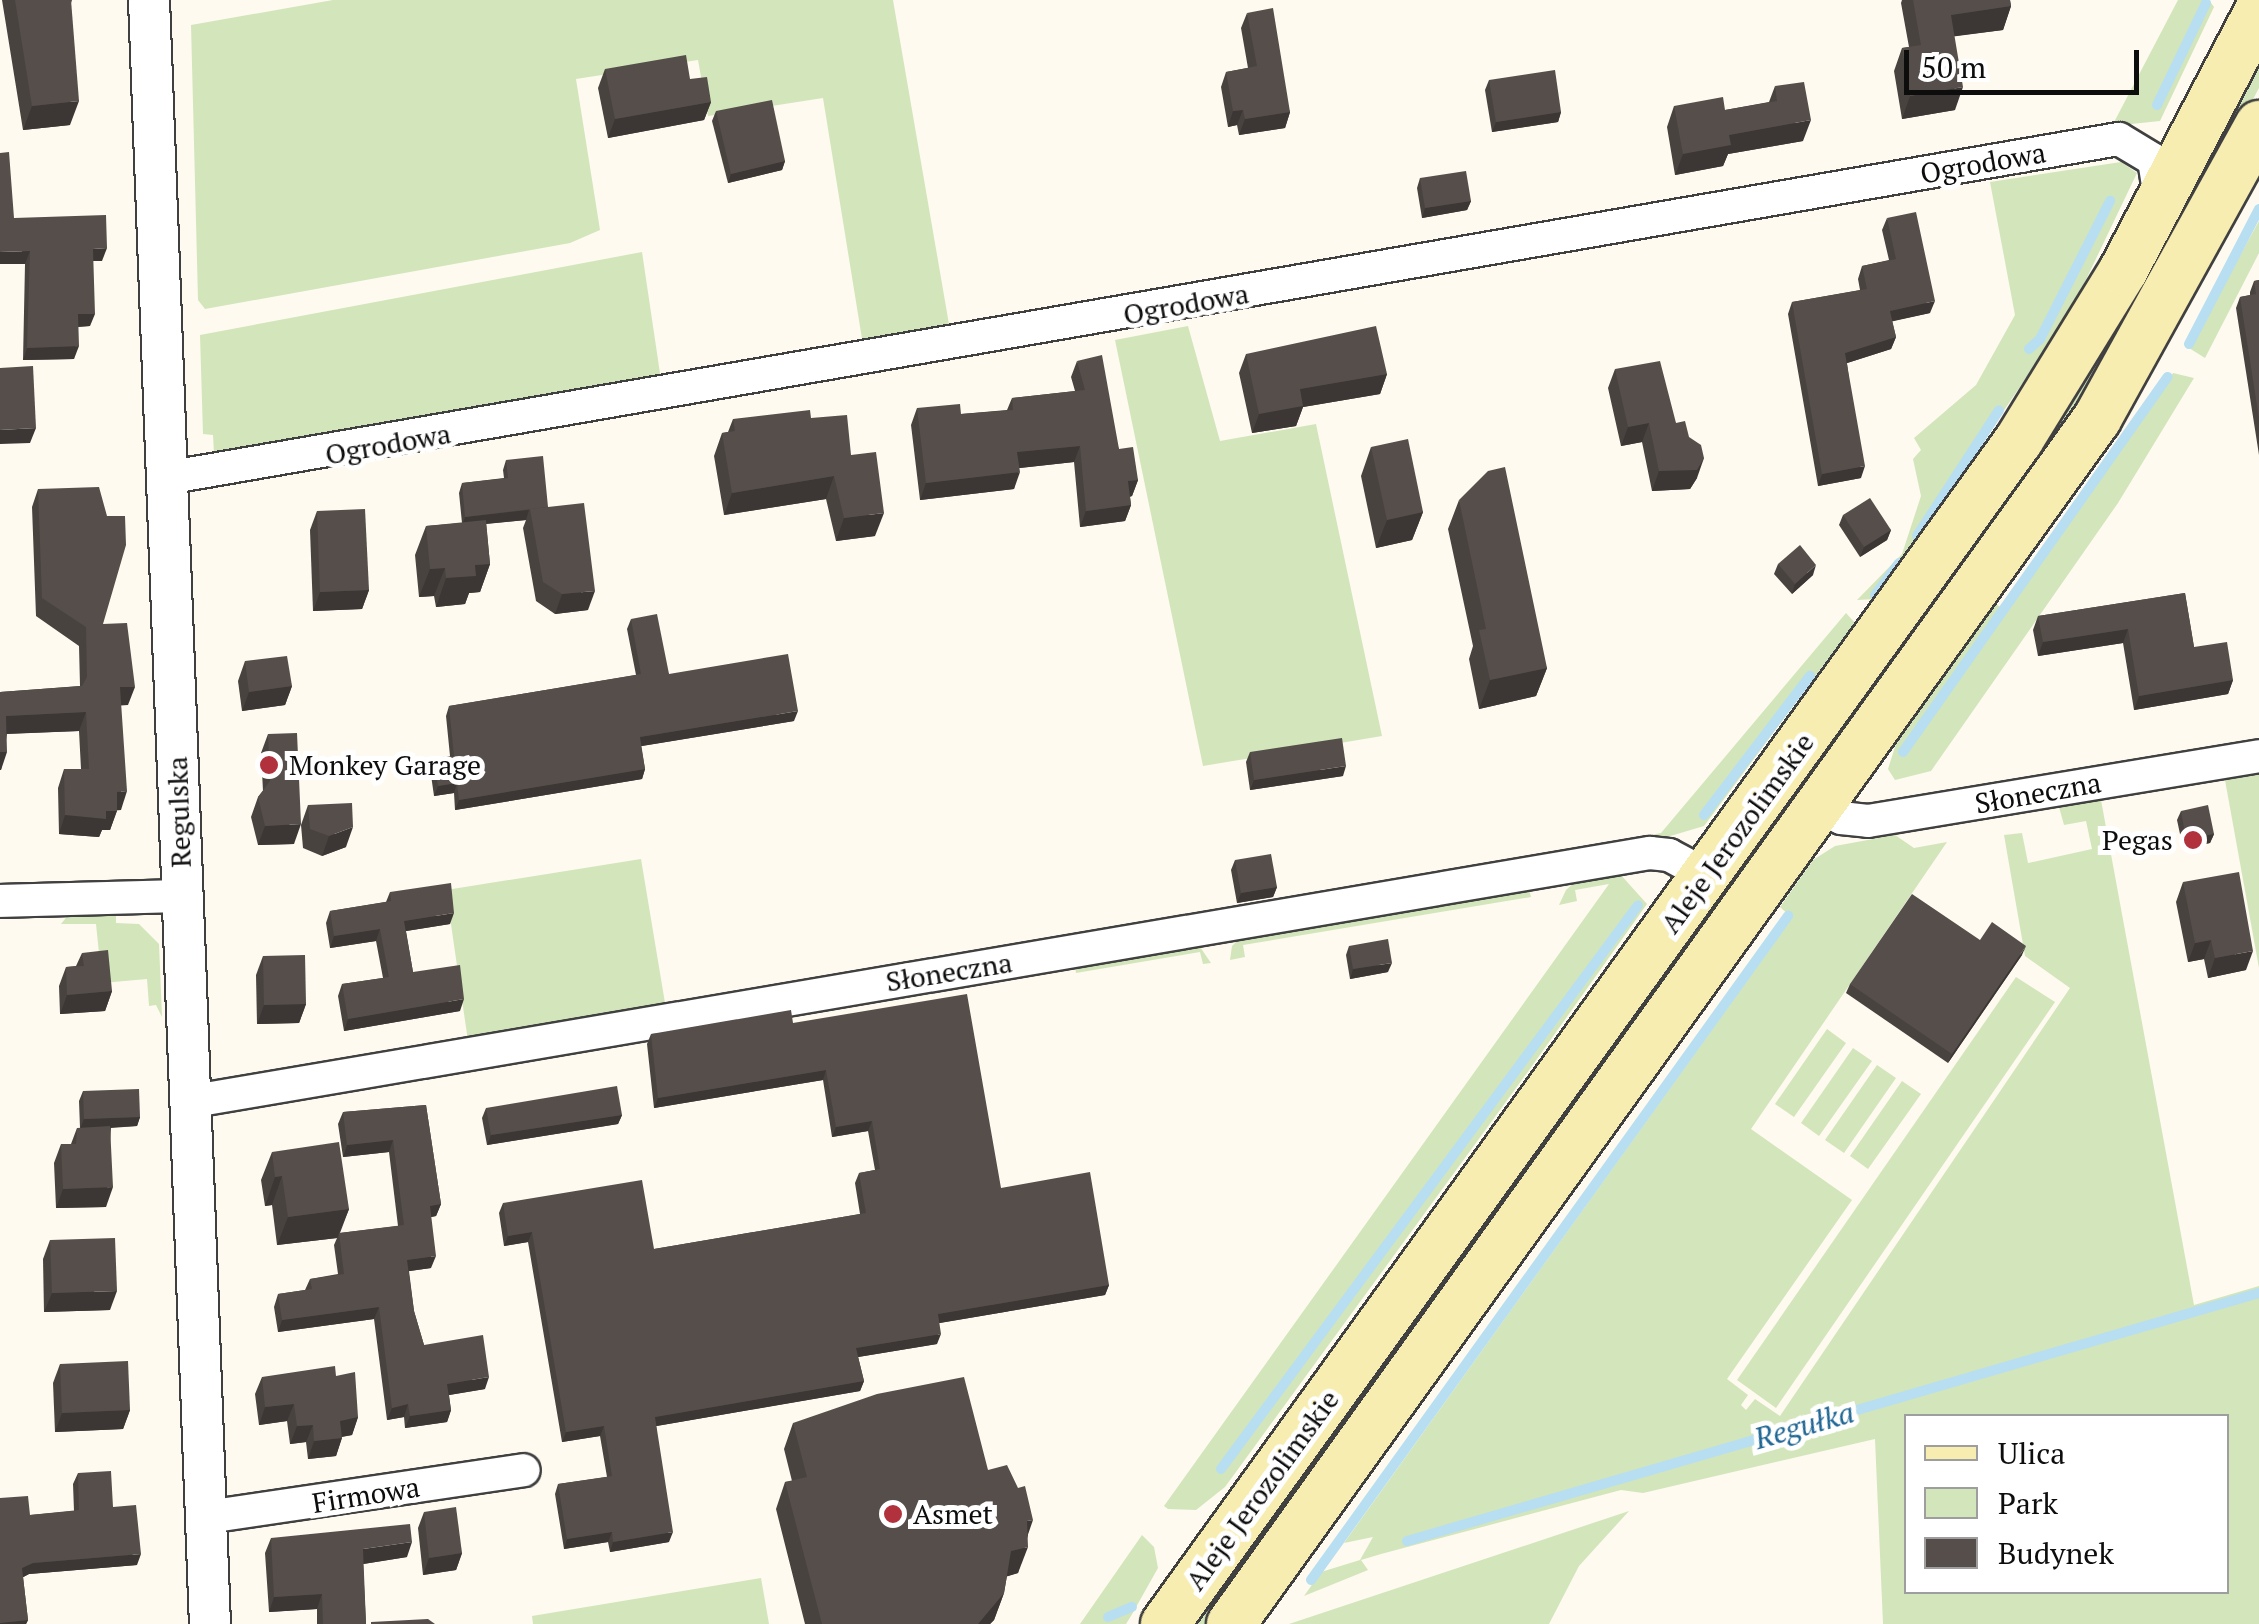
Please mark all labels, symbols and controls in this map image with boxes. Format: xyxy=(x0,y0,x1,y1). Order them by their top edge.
scale bar xyxy=(1909,30,2144,92)
text: 50 m xyxy=(1921,47,1986,87)
street label: Ogrodowa xyxy=(1918,135,2048,191)
street label: Ogrodowa xyxy=(1121,276,1251,332)
street label: Ogrodowa xyxy=(323,416,453,472)
street label: Aleje Jerozolimskie xyxy=(1653,726,1821,940)
place label: Monkey Garage xyxy=(289,748,481,782)
marker: Monkey Garage xyxy=(258,754,280,776)
street label: Regulska xyxy=(160,756,198,868)
street label: Słoneczna xyxy=(1972,765,2104,821)
place label: Pegas xyxy=(2102,823,2173,857)
marker: Pegas xyxy=(2182,829,2204,851)
street label: Słoneczna xyxy=(884,945,1014,999)
street label: Aleje Jerozolimskie xyxy=(1178,1383,1346,1597)
water label: Regułka xyxy=(1750,1394,1858,1456)
legend xyxy=(1904,1414,2229,1594)
text: Ulica xyxy=(1998,1433,2065,1473)
street label: Firmowa xyxy=(310,1470,422,1520)
text: Park xyxy=(1998,1483,2058,1523)
place label: Asmet xyxy=(913,1497,993,1531)
marker: Asmet xyxy=(882,1503,904,1525)
text: Budynek xyxy=(1998,1533,2114,1573)

